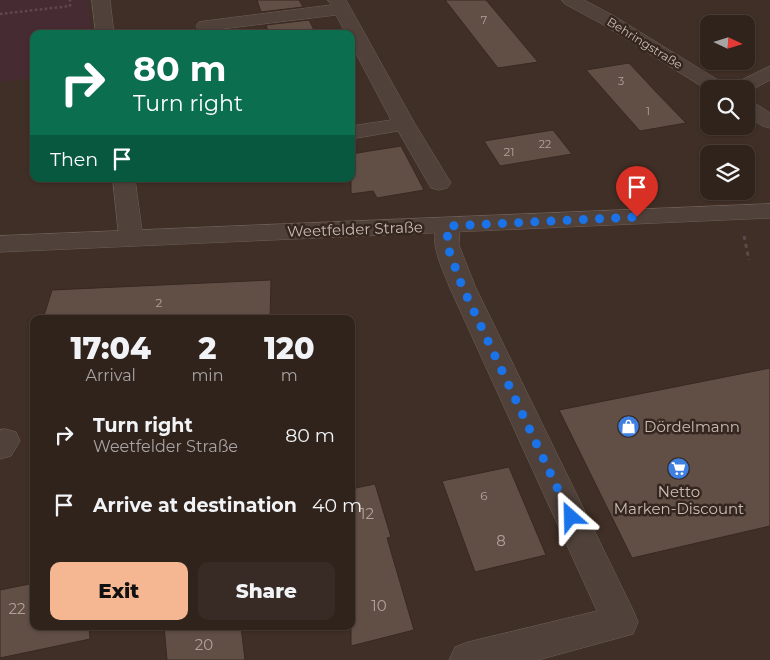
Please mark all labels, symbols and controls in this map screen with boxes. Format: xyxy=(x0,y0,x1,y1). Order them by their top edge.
house number: 7 xyxy=(481,13,487,27)
street label: Behringstraße xyxy=(605,14,685,72)
north arrow xyxy=(700,15,755,70)
map controls xyxy=(700,15,755,200)
text: 80 m xyxy=(133,47,227,90)
icon: right xyxy=(50,50,115,115)
house number: 3 xyxy=(618,74,624,88)
button: search xyxy=(700,80,755,135)
text: Turn right xyxy=(133,90,243,117)
house number: 1 xyxy=(646,104,650,118)
house number: 22 xyxy=(539,137,551,151)
house number: 21 xyxy=(503,144,515,159)
icon: arrive xyxy=(108,145,136,173)
button: layers xyxy=(700,145,755,200)
text: Then xyxy=(50,148,98,171)
pin xyxy=(616,166,658,217)
icon: arrive xyxy=(623,173,651,201)
street label: Weetfelder Straße xyxy=(287,217,423,241)
house number: 2 xyxy=(156,295,163,310)
text: 17:04 xyxy=(70,330,151,367)
text: 2 xyxy=(198,330,216,367)
text: 120 xyxy=(264,330,315,367)
text: Arrival xyxy=(85,366,136,385)
text: min xyxy=(191,366,223,385)
text: m xyxy=(281,366,298,385)
text: Turn right xyxy=(93,414,193,437)
shop icon: Dördelmann xyxy=(616,414,640,438)
place label: Dördelmann xyxy=(644,417,740,436)
icon: right xyxy=(50,421,78,449)
text: 80 m xyxy=(285,424,335,447)
text: Weetfelder Straße xyxy=(93,437,238,456)
supermarket icon: Netto Marken-Discount xyxy=(667,456,691,480)
place label: Netto Marken-Discount xyxy=(614,482,744,518)
house number: 6 xyxy=(480,488,488,503)
position arrow xyxy=(544,490,596,542)
icon: arrive xyxy=(50,491,78,519)
text: Arrive at destination xyxy=(93,494,297,517)
text: 40 m xyxy=(312,494,362,517)
house number: 12 xyxy=(360,504,374,523)
house number: 8 xyxy=(496,531,506,550)
button: Exit xyxy=(50,562,188,620)
button: Share xyxy=(198,562,335,620)
house number: 10 xyxy=(371,596,387,615)
house number: 22 xyxy=(8,599,26,618)
house number: 20 xyxy=(195,635,213,654)

